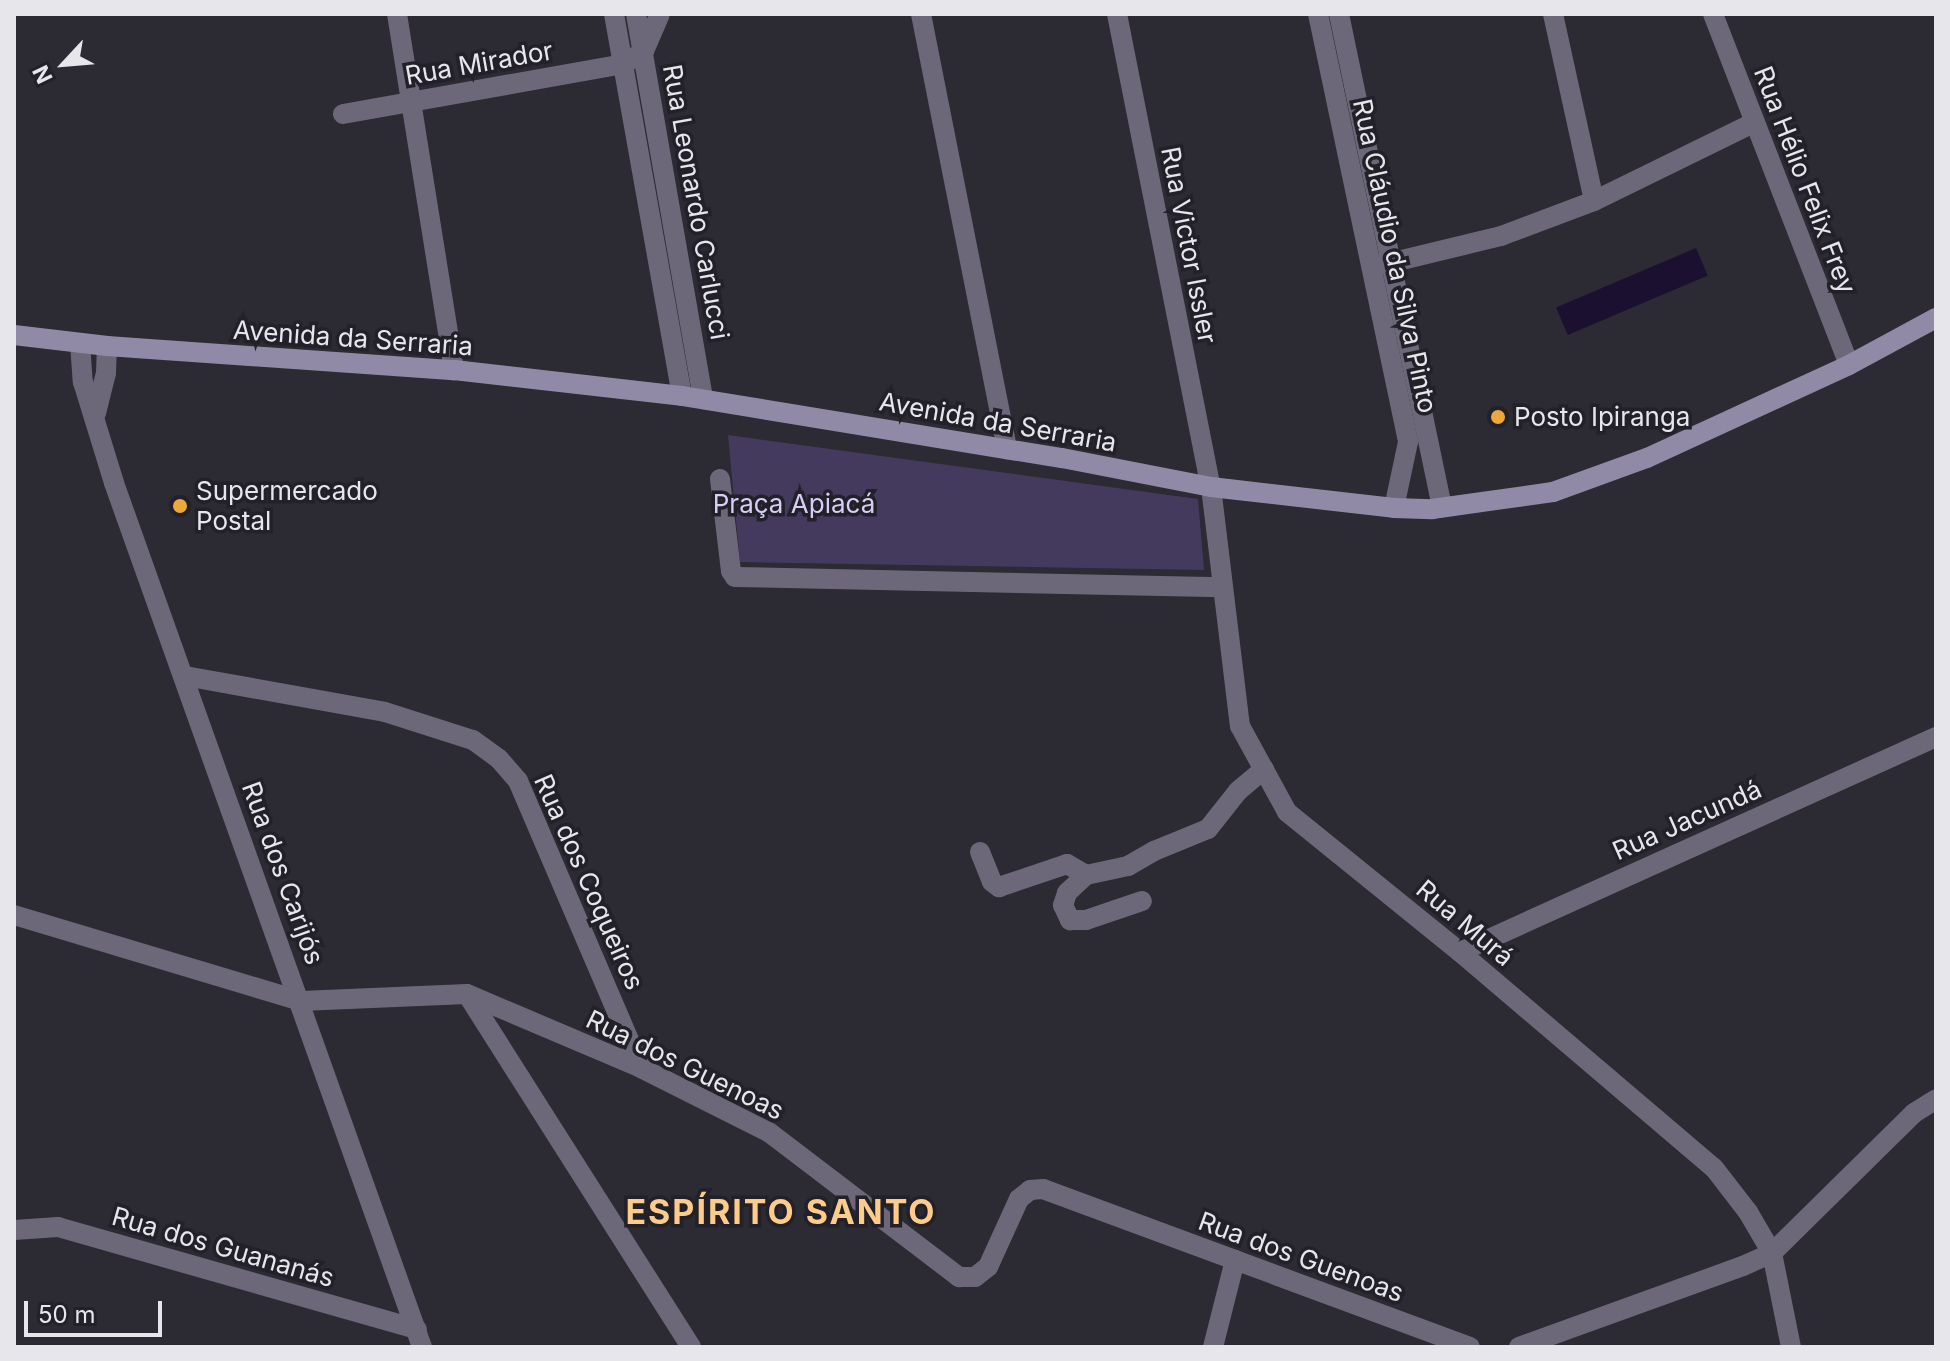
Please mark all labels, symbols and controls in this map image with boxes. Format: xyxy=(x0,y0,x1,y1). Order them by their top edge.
north arrow xyxy=(24,24,104,104)
street label: Rua Mirador xyxy=(403,35,555,91)
text: N xyxy=(27,61,58,88)
street label: Rua Leonardo Carlucci xyxy=(656,62,736,342)
street label: Rua Hélio Felix Frey xyxy=(1747,62,1863,298)
street label: Rua Cláudio da Silva Pinto xyxy=(1346,96,1444,416)
street label: Rua Victor Issler xyxy=(1155,144,1223,346)
street label: Avenida da Serraria xyxy=(232,314,474,362)
street label: Avenida da Serraria xyxy=(877,386,1119,458)
place label: Posto Ipiranga xyxy=(1514,401,1690,433)
marker: Posto Ipiranga xyxy=(1489,408,1507,426)
place label: Supermercado Postal xyxy=(196,475,378,536)
park label: Praça Apiacá xyxy=(713,488,875,520)
marker: Supermercado Postal xyxy=(171,497,189,515)
street label: Rua dos Coqueiros xyxy=(527,769,651,995)
street label: Rua Jacundá xyxy=(1608,773,1766,867)
street label: Rua dos Carijós xyxy=(235,777,331,969)
street label: Rua Murá xyxy=(1410,873,1520,973)
street label: Rua dos Guenoas xyxy=(581,1004,789,1126)
district label: ESPÍRITO SANTO xyxy=(625,1192,937,1232)
street label: Rua dos Guananás xyxy=(108,1200,338,1294)
street label: Rua dos Guenoas xyxy=(1194,1205,1408,1309)
scale bar xyxy=(28,1285,166,1335)
text: 50 m xyxy=(38,1300,96,1329)

